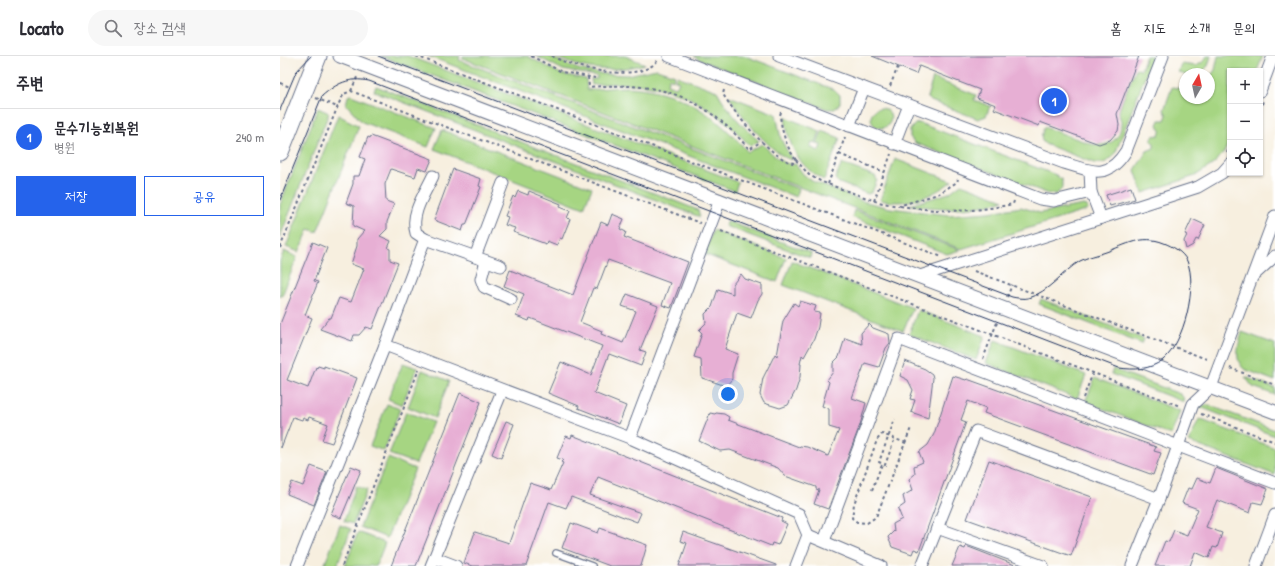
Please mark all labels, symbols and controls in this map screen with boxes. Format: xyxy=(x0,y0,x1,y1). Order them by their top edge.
search box xyxy=(88,10,368,46)
text: Locato xyxy=(20,15,64,41)
icon: search xyxy=(102,17,124,39)
text: 장소 검색 xyxy=(134,17,185,38)
text: 홈 xyxy=(1110,18,1121,37)
text: 지도 xyxy=(1143,18,1166,37)
text: 소개 xyxy=(1188,18,1210,37)
text: 문의 xyxy=(1232,18,1255,37)
north arrow xyxy=(1179,68,1215,104)
map controls xyxy=(1227,68,1263,176)
button: + xyxy=(1227,68,1263,104)
text: 주변 xyxy=(16,71,43,94)
pin: 1 xyxy=(1041,86,1067,116)
button: − xyxy=(1227,104,1263,140)
text: 문수기능회복원 xyxy=(54,117,139,138)
text: 1 xyxy=(27,128,31,146)
text: 240 m xyxy=(235,128,264,146)
text: 병원 xyxy=(54,138,75,156)
button: locate xyxy=(1227,140,1263,176)
button: 저장 xyxy=(16,176,136,216)
button: 공유 xyxy=(144,176,264,216)
your location xyxy=(718,384,738,404)

